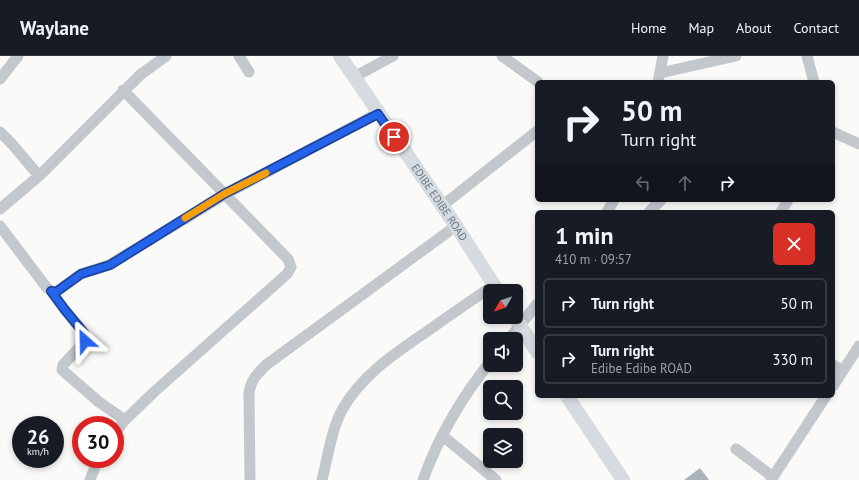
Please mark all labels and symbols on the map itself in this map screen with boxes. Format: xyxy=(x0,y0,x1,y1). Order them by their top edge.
pin xyxy=(377,120,411,154)
street label: EDIBE EDIBE ROAD xyxy=(409,161,471,243)
north arrow xyxy=(483,284,523,324)
position arrow xyxy=(64,320,106,362)
speed limit sign: 30 xyxy=(72,416,124,468)

